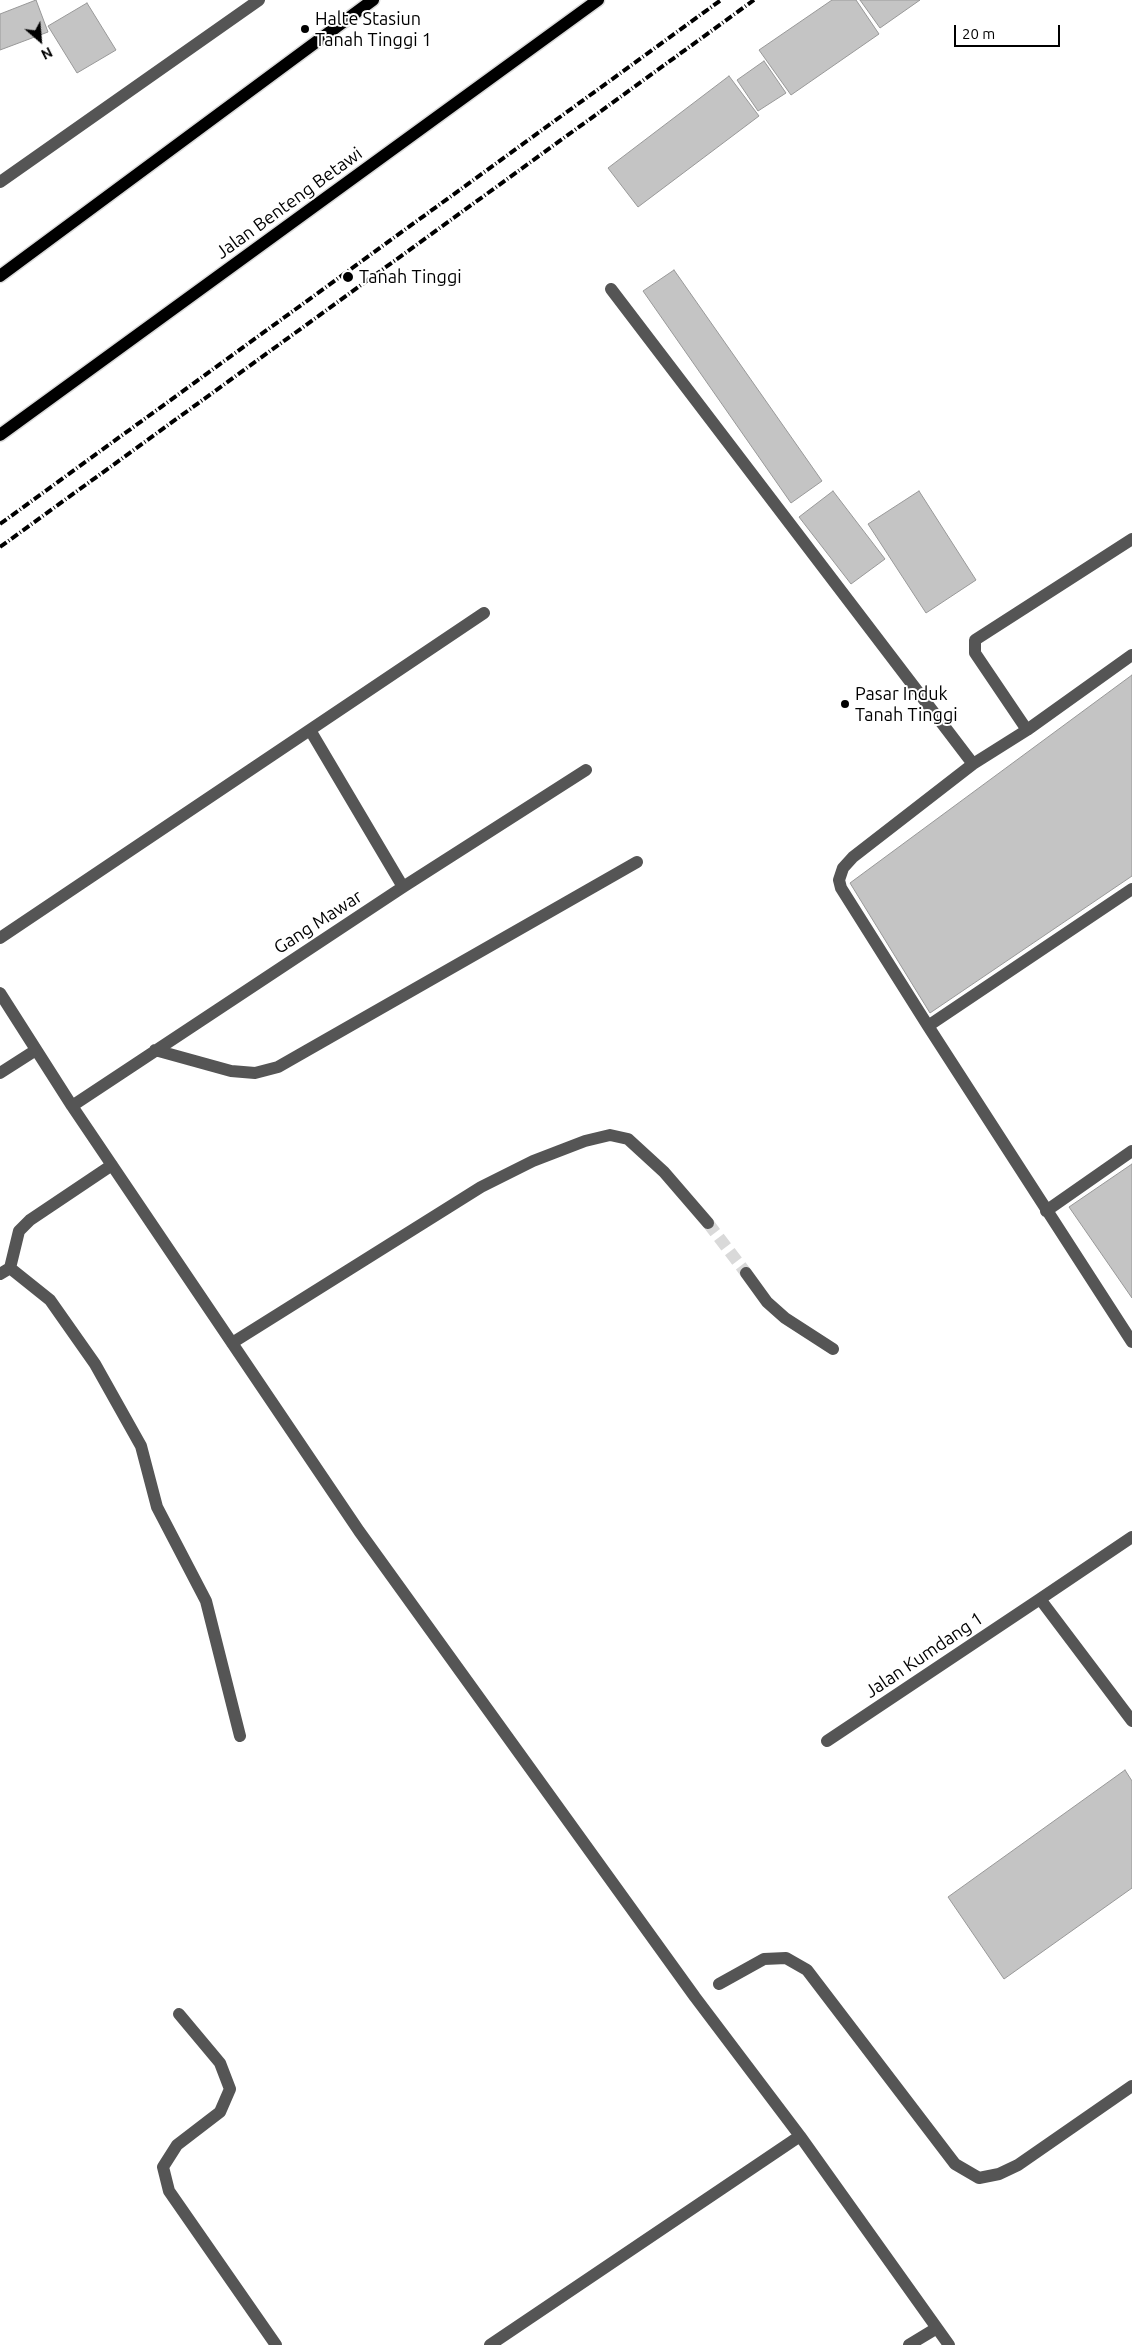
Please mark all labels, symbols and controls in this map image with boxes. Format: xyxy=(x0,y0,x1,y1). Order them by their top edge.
place label: Halte Stasiun Tanah Tinggi 1 xyxy=(315,8,432,50)
north arrow xyxy=(15,15,65,65)
scale bar xyxy=(957,15,1063,47)
marker: Halte Stasiun Tanah Tinggi 1 xyxy=(299,23,311,35)
text: 20 m xyxy=(962,25,995,42)
text: N xyxy=(39,44,55,63)
street label: Jalan Benteng Betawi xyxy=(212,143,366,263)
place label: Tanah Tinggi xyxy=(359,266,462,288)
marker: Tanah Tinggi xyxy=(341,270,355,284)
place label: Pasar Induk Tanah Tinggi xyxy=(855,683,958,726)
marker: Pasar Induk Tanah Tinggi xyxy=(839,698,851,710)
street label: Gang Mawar xyxy=(270,885,366,959)
street label: Jalan Kumdang 1 xyxy=(861,1607,987,1703)

